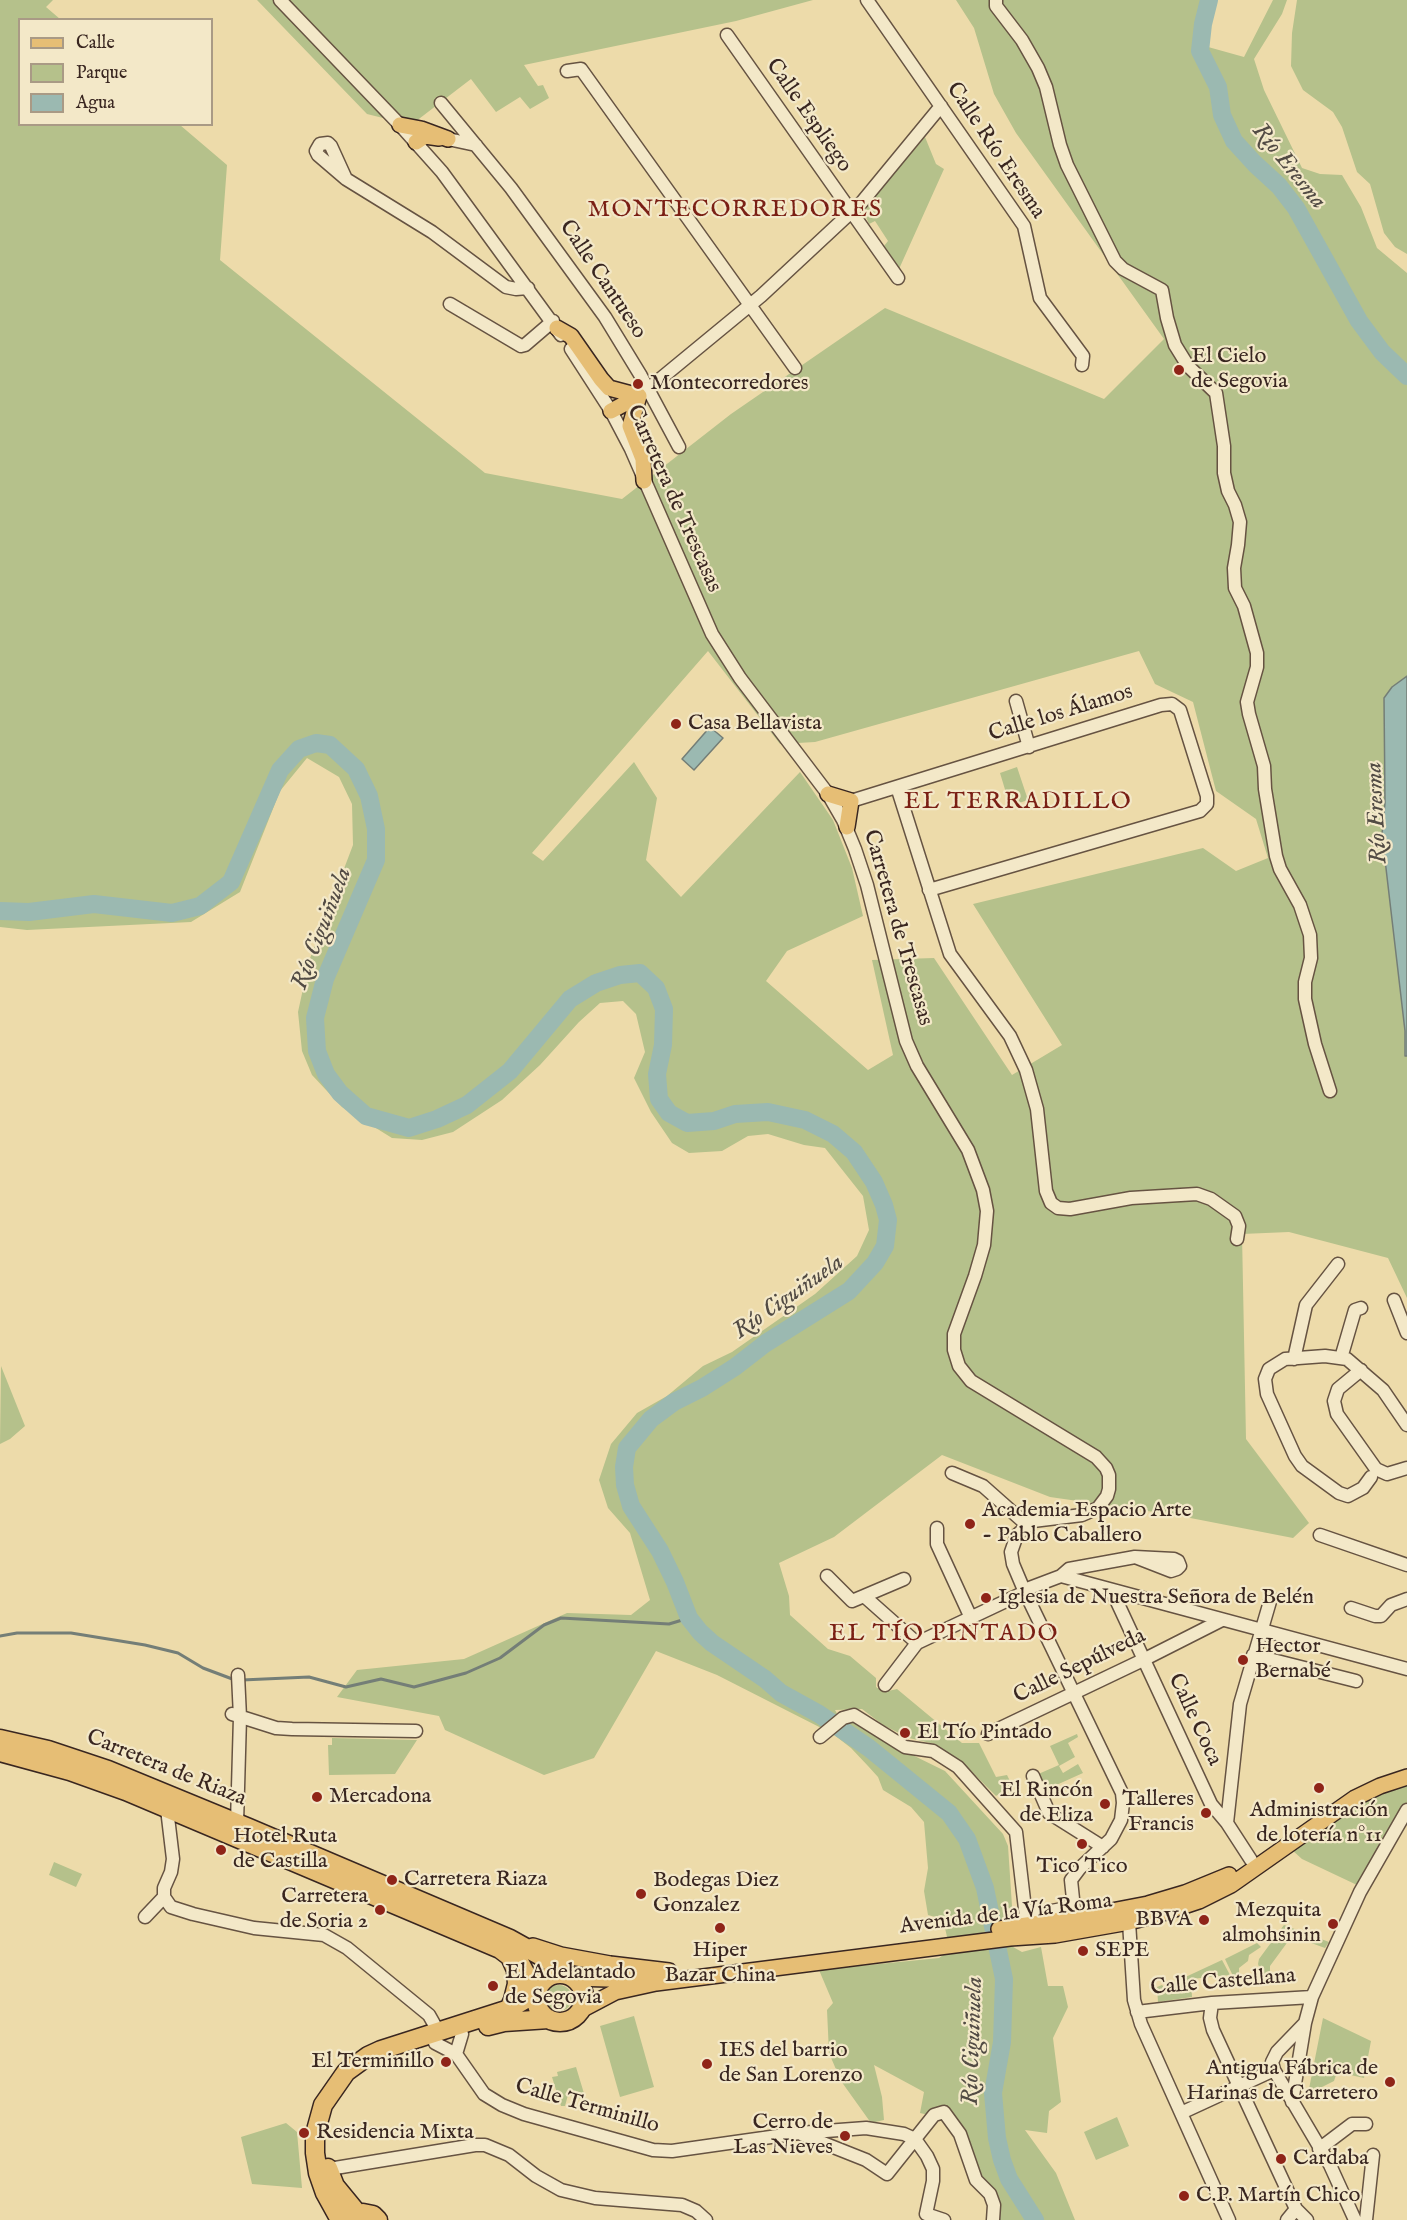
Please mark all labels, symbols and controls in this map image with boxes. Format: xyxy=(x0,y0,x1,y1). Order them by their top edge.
legend xyxy=(18,18,213,126)
text: Calle xyxy=(76,32,115,55)
street label: Calle Espliego xyxy=(759,54,857,178)
text: Parque xyxy=(76,62,127,85)
street label: Calle Río Eresma xyxy=(940,78,1050,224)
text: Agua xyxy=(76,92,115,115)
water label: Río Eresma xyxy=(1245,118,1331,216)
district label: MONTECORREDORES xyxy=(588,197,882,225)
street label: Calle Cantueso xyxy=(553,216,651,344)
place label: El Cielo de Segovia xyxy=(1191,344,1288,396)
marker: El Cielo de Segovia xyxy=(1172,363,1186,377)
place label: Montecorredores xyxy=(650,371,808,397)
marker: Montecorredores xyxy=(631,377,645,391)
street label: Carretera de Trescasas xyxy=(620,401,726,597)
street label: Calle los Álamos xyxy=(986,680,1136,748)
place label: Casa Bellavista xyxy=(688,711,822,737)
marker: Casa Bellavista xyxy=(669,717,683,731)
water label: Río Eresma xyxy=(1361,761,1395,865)
district label: EL TERRADILLO xyxy=(904,789,1132,817)
street label: Carretera de Trescasas xyxy=(856,827,938,1029)
water label: Río Ciguiñuela xyxy=(287,864,359,994)
water label: Río Ciguiñuela xyxy=(728,1249,850,1347)
place label: Academia Espacio Arte - Pablo Caballero xyxy=(982,1498,1192,1550)
marker: Academia Espacio Arte - Pablo Caballero xyxy=(963,1517,977,1531)
place label: Iglesia de Nuestra Señora de Belén xyxy=(998,1585,1314,1611)
marker: Iglesia de Nuestra Señora de Belén xyxy=(979,1591,993,1605)
district label: EL TÍO PINTADO xyxy=(829,1621,1059,1649)
street label: Calle Sepúlveda xyxy=(1010,1624,1150,1710)
place label: Hector Bernabé xyxy=(1255,1634,1331,1686)
marker: Hector Bernabé xyxy=(1236,1653,1250,1667)
street label: Calle Coca xyxy=(1161,1670,1227,1770)
place label: El Tío Pintado xyxy=(917,1720,1052,1746)
street label: Carretera de Riaza xyxy=(82,1725,250,1813)
marker: El Tío Pintado xyxy=(898,1726,912,1740)
place label: El Rincón de Eliza xyxy=(1000,1778,1093,1830)
marker: Administración de lotería n°11 xyxy=(1312,1781,1326,1795)
place label: Mercadona xyxy=(329,1784,431,1810)
place label: Talleres Francis xyxy=(1122,1787,1194,1838)
marker: Mercadona xyxy=(310,1790,324,1804)
marker: El Rincón de Eliza xyxy=(1098,1797,1112,1811)
place label: Administración de lotería n°11 xyxy=(1250,1798,1388,1850)
marker: Talleres Francis xyxy=(1199,1806,1213,1820)
place label: Hotel Ruta de Castilla xyxy=(233,1824,337,1876)
marker: Tico Tico xyxy=(1075,1837,1089,1851)
marker: Hotel Ruta de Castilla xyxy=(214,1843,228,1857)
place label: Tico Tico xyxy=(1036,1854,1128,1880)
place label: Carretera Riaza xyxy=(404,1867,547,1893)
place label: Bodegas Diez Gonzalez xyxy=(653,1868,779,1920)
marker: Carretera Riaza xyxy=(385,1873,399,1887)
place label: Carretera de Soria 2 xyxy=(280,1884,368,1936)
marker: Bodegas Diez Gonzalez xyxy=(634,1887,648,1901)
street label: Avenida de la Vía Roma xyxy=(898,1889,1114,1941)
place label: Mezquita almohsinin xyxy=(1222,1898,1321,1950)
marker: Carretera de Soria 2 xyxy=(373,1903,387,1917)
place label: BBVA xyxy=(1135,1907,1192,1933)
marker: BBVA xyxy=(1197,1913,1211,1927)
marker: Mezquita almohsinin xyxy=(1326,1917,1340,1931)
marker: Hiper Bazar China xyxy=(713,1921,727,1935)
place label: Hiper Bazar China xyxy=(664,1938,776,1990)
place label: SEPE xyxy=(1095,1938,1149,1964)
marker: SEPE xyxy=(1076,1944,1090,1958)
place label: El Adelantado de Segovia xyxy=(505,1960,636,2012)
street label: Calle Castellana xyxy=(1149,1964,1297,2002)
water label: Río Ciguiñuela xyxy=(957,1976,991,2106)
marker: El Adelantado de Segovia xyxy=(486,1979,500,1993)
place label: IES del barrio de San Lorenzo xyxy=(719,2038,863,2090)
place label: El Terminillo xyxy=(311,2049,434,2075)
marker: El Terminillo xyxy=(439,2055,453,2069)
place label: Antigua Fábrica de Harinas de Carretero xyxy=(1186,2056,1378,2108)
marker: IES del barrio de San Lorenzo xyxy=(700,2057,714,2071)
street label: Calle Terminillo xyxy=(512,2074,662,2140)
marker: Antigua Fábrica de Harinas de Carretero xyxy=(1383,2075,1397,2089)
place label: Cerro de Las Nieves xyxy=(733,2110,833,2162)
place label: Residencia Mixta xyxy=(316,2120,474,2146)
marker: Residencia Mixta xyxy=(297,2126,311,2140)
marker: Cerro de Las Nieves xyxy=(838,2129,852,2143)
place label: Cardaba xyxy=(1293,2146,1369,2172)
marker: Cardaba xyxy=(1274,2152,1288,2166)
place label: C.P. Martín Chico xyxy=(1196,2183,1360,2209)
marker: C.P. Martín Chico xyxy=(1177,2189,1191,2203)

